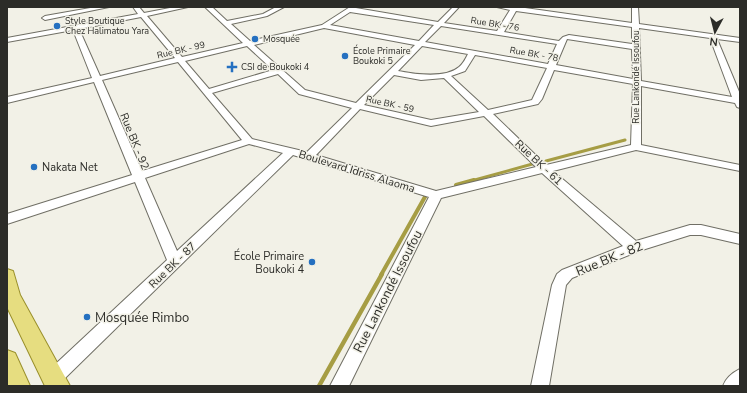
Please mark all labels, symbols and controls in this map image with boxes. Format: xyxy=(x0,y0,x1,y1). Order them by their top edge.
north arrow xyxy=(695,12,735,52)
street label: Rue BK - 76 xyxy=(470,14,520,34)
place label: Style Boutique Chez Halimatou Yara xyxy=(65,15,149,37)
marker: Style Boutique Chez Halimatou Yara xyxy=(52,21,62,31)
street label: Rue Lankondé Issoufou xyxy=(630,30,642,124)
place label: Mosquée xyxy=(263,33,300,45)
text: N xyxy=(709,33,719,49)
marker: Mosquée xyxy=(250,34,260,44)
street label: Rue BK - 99 xyxy=(156,39,206,61)
place label: École Primaire Boukoki 5 xyxy=(353,44,411,67)
street label: Rue BK - 78 xyxy=(509,44,559,64)
marker: École Primaire Boukoki 5 xyxy=(340,51,350,61)
marker: CSI de Boukoki 4 xyxy=(226,61,238,73)
place label: CSI de Boukoki 4 xyxy=(241,61,310,73)
street label: Rue BK - 59 xyxy=(365,93,415,115)
street label: Rue BK - 92 xyxy=(116,111,153,172)
street label: Rue BK - 61 xyxy=(512,136,566,188)
street label: Boulevard Idriss Alaoma xyxy=(297,147,417,196)
place label: Nakata Net xyxy=(42,160,98,175)
marker: Nakata Net xyxy=(29,162,39,172)
street label: Rue Lankondé Issoufou xyxy=(349,227,427,356)
street label: Rue BK - 82 xyxy=(573,237,646,281)
street label: Rue BK - 87 xyxy=(146,239,199,292)
place label: École Primaire Boukoki 4 xyxy=(234,248,304,277)
marker: École Primaire Boukoki 4 xyxy=(307,257,317,267)
place label: Mosquée Rimbo xyxy=(95,309,189,327)
marker: Mosquée Rimbo xyxy=(82,312,92,322)

